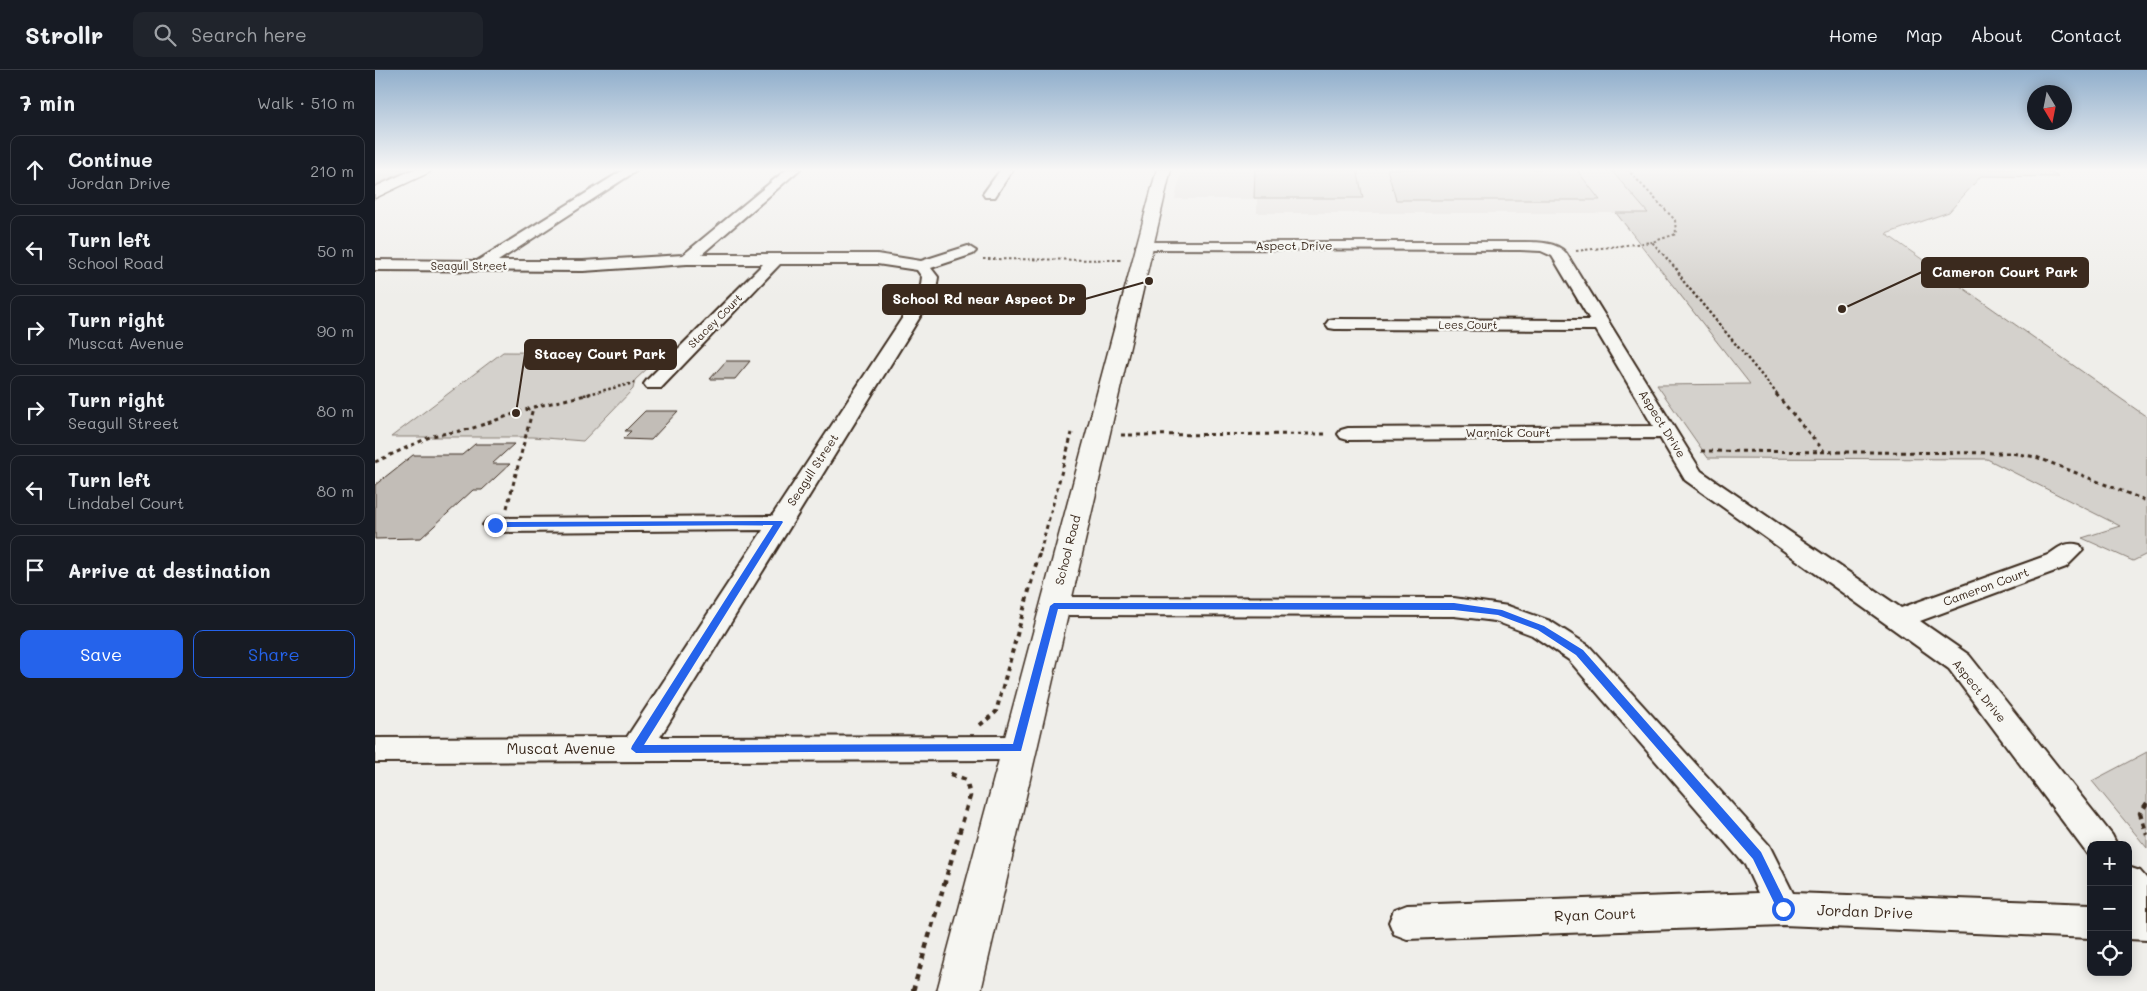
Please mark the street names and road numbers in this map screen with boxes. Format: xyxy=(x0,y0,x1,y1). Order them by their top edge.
street label: Aspect Drive xyxy=(1256,237,1332,253)
street label: Seagull Street xyxy=(431,258,507,273)
street label: Stacey Court xyxy=(684,290,745,351)
street label: Lees Court xyxy=(1438,317,1498,332)
street label: Aspect Drive xyxy=(1636,387,1690,460)
street label: Warnick Court xyxy=(1465,424,1551,440)
street label: Seagull Street xyxy=(783,430,842,509)
street label: School Road xyxy=(1051,513,1084,586)
street label: Cameron Court xyxy=(1941,563,2031,609)
street label: Aspect Drive xyxy=(1949,655,2010,725)
street label: Muscat Avenue xyxy=(507,738,615,758)
street label: Jordan Drive xyxy=(1817,899,1913,923)
street label: Ryan Court xyxy=(1554,903,1636,925)

